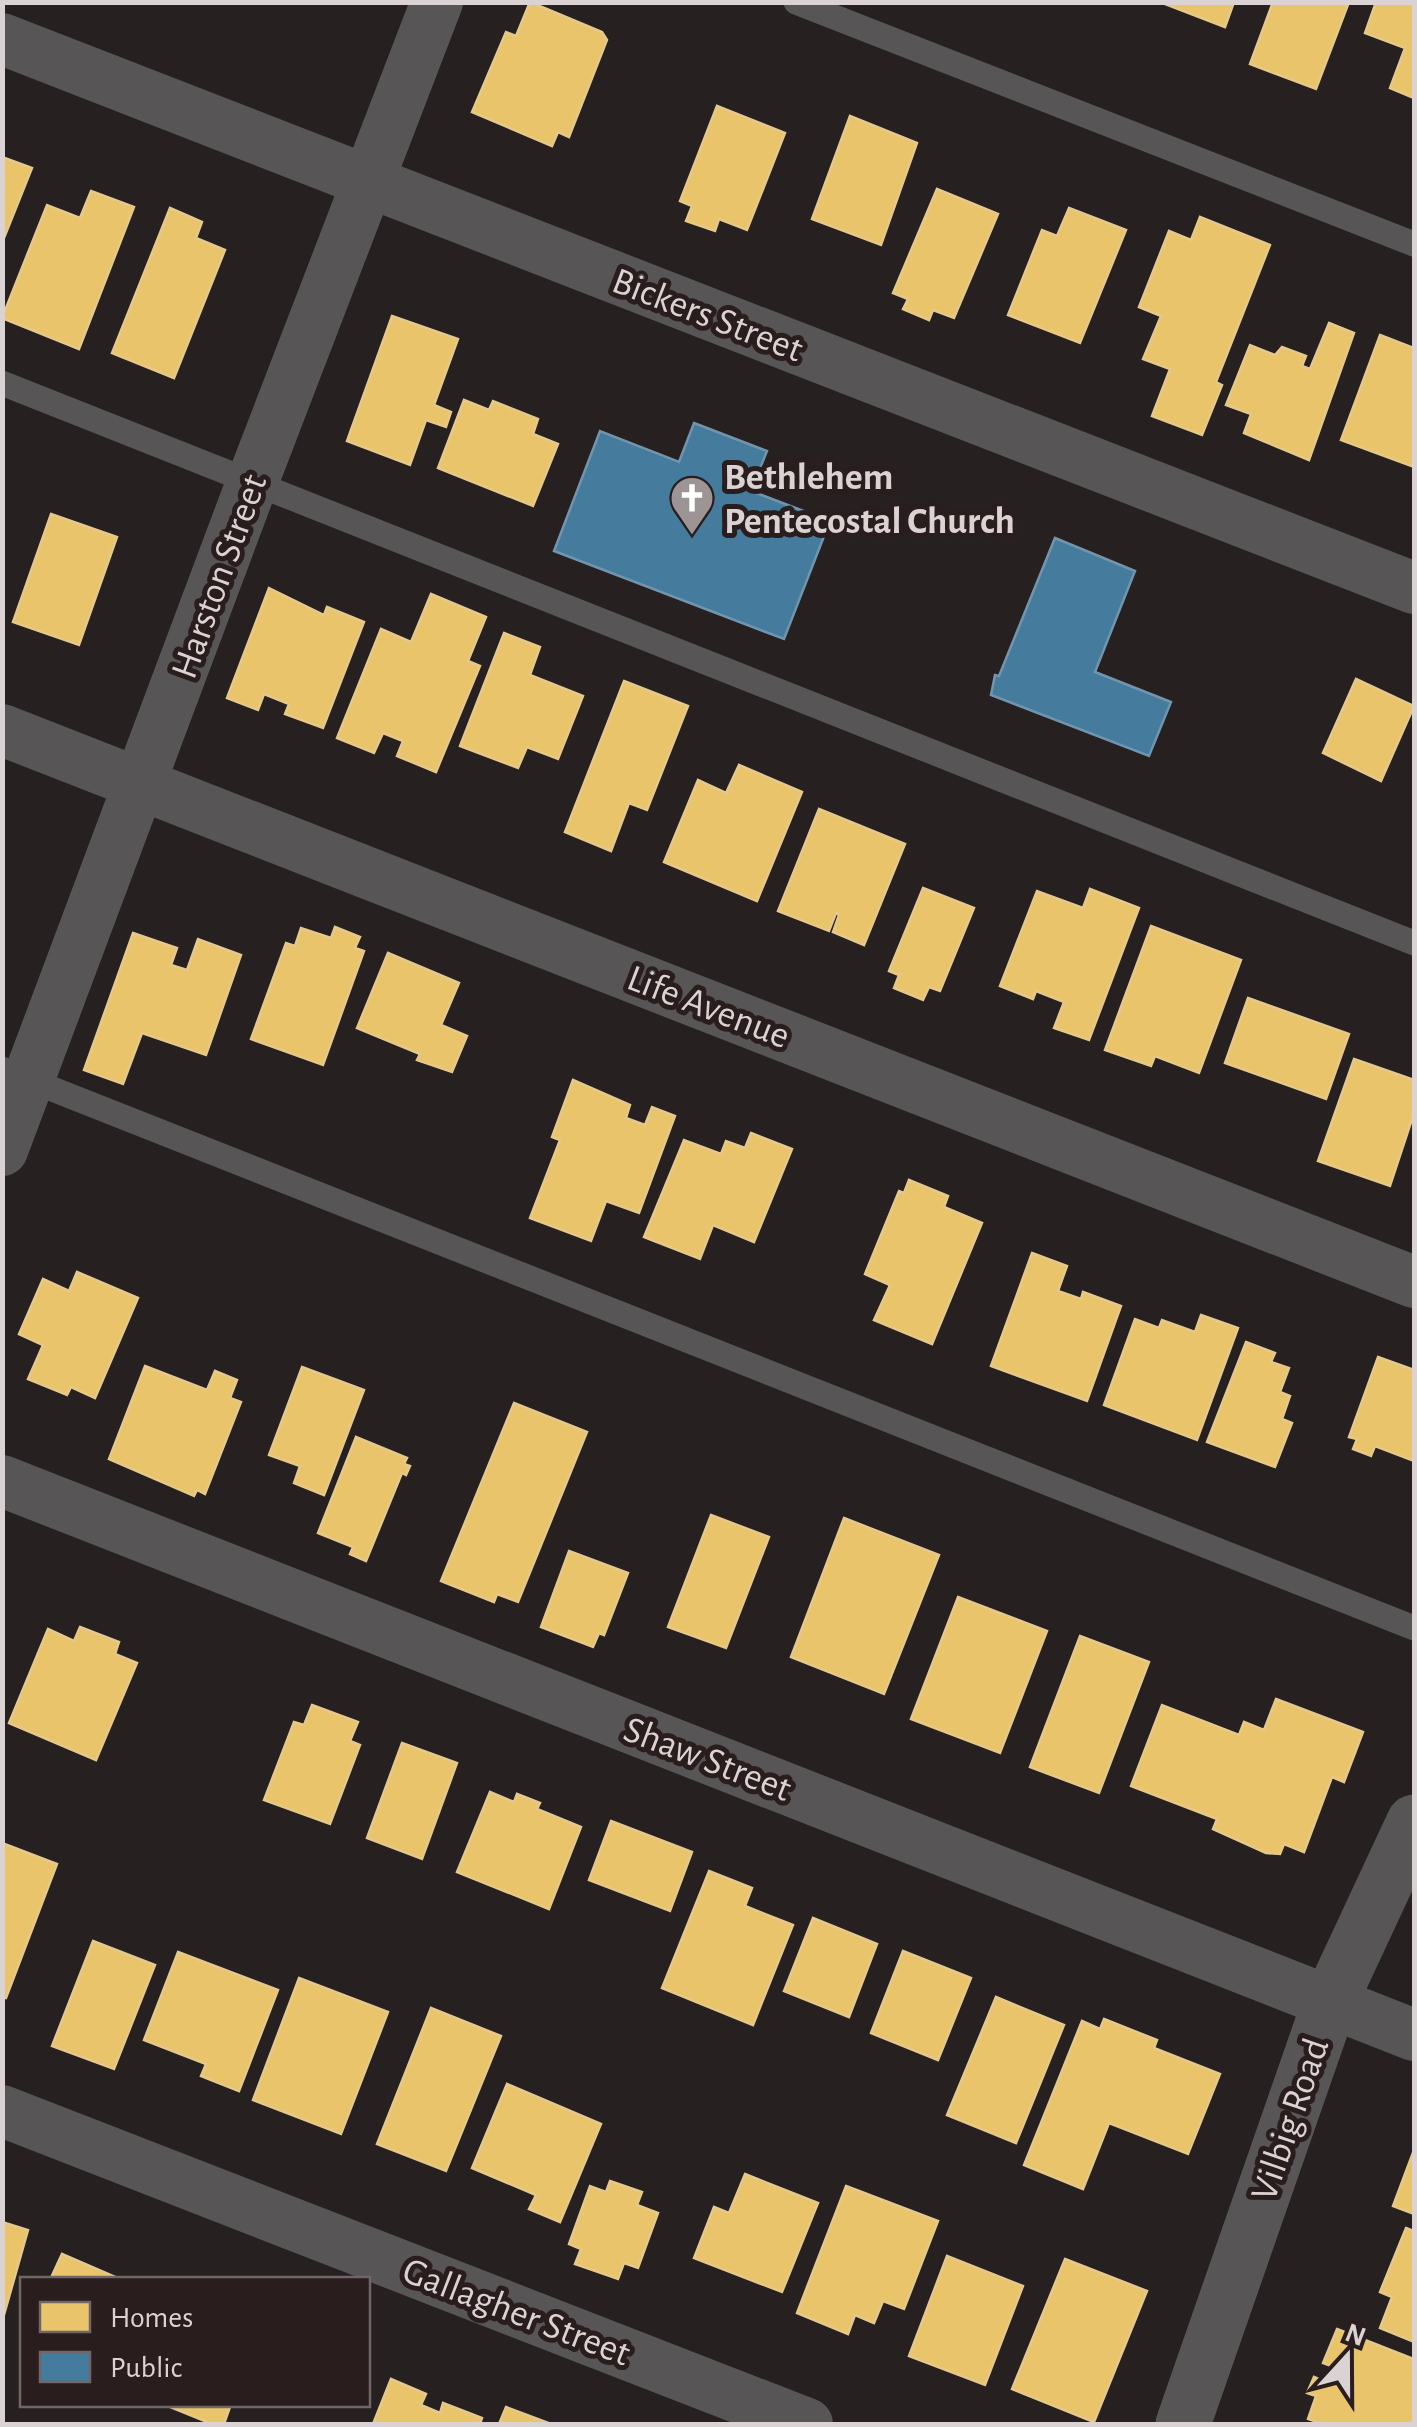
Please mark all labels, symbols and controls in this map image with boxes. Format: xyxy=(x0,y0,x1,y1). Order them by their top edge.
street label: Bickers Street xyxy=(607,262,808,370)
place label: Bethlehem Pentecostal Church xyxy=(724,459,1015,541)
street label: Harston Street xyxy=(165,470,274,684)
church icon: Bethlehem Pentecostal Church xyxy=(669,475,715,536)
street label: Life Avenue xyxy=(622,960,795,1056)
street label: Shaw Street xyxy=(618,1711,796,1809)
street label: Vilbig Road xyxy=(1245,2034,1336,2206)
street label: Gallagher Street xyxy=(397,2252,635,2374)
legend xyxy=(20,2277,370,2407)
text: Homes xyxy=(110,2303,193,2333)
north arrow xyxy=(1297,2307,1397,2407)
text: N xyxy=(1341,2319,1369,2352)
text: Public xyxy=(110,2353,183,2383)

